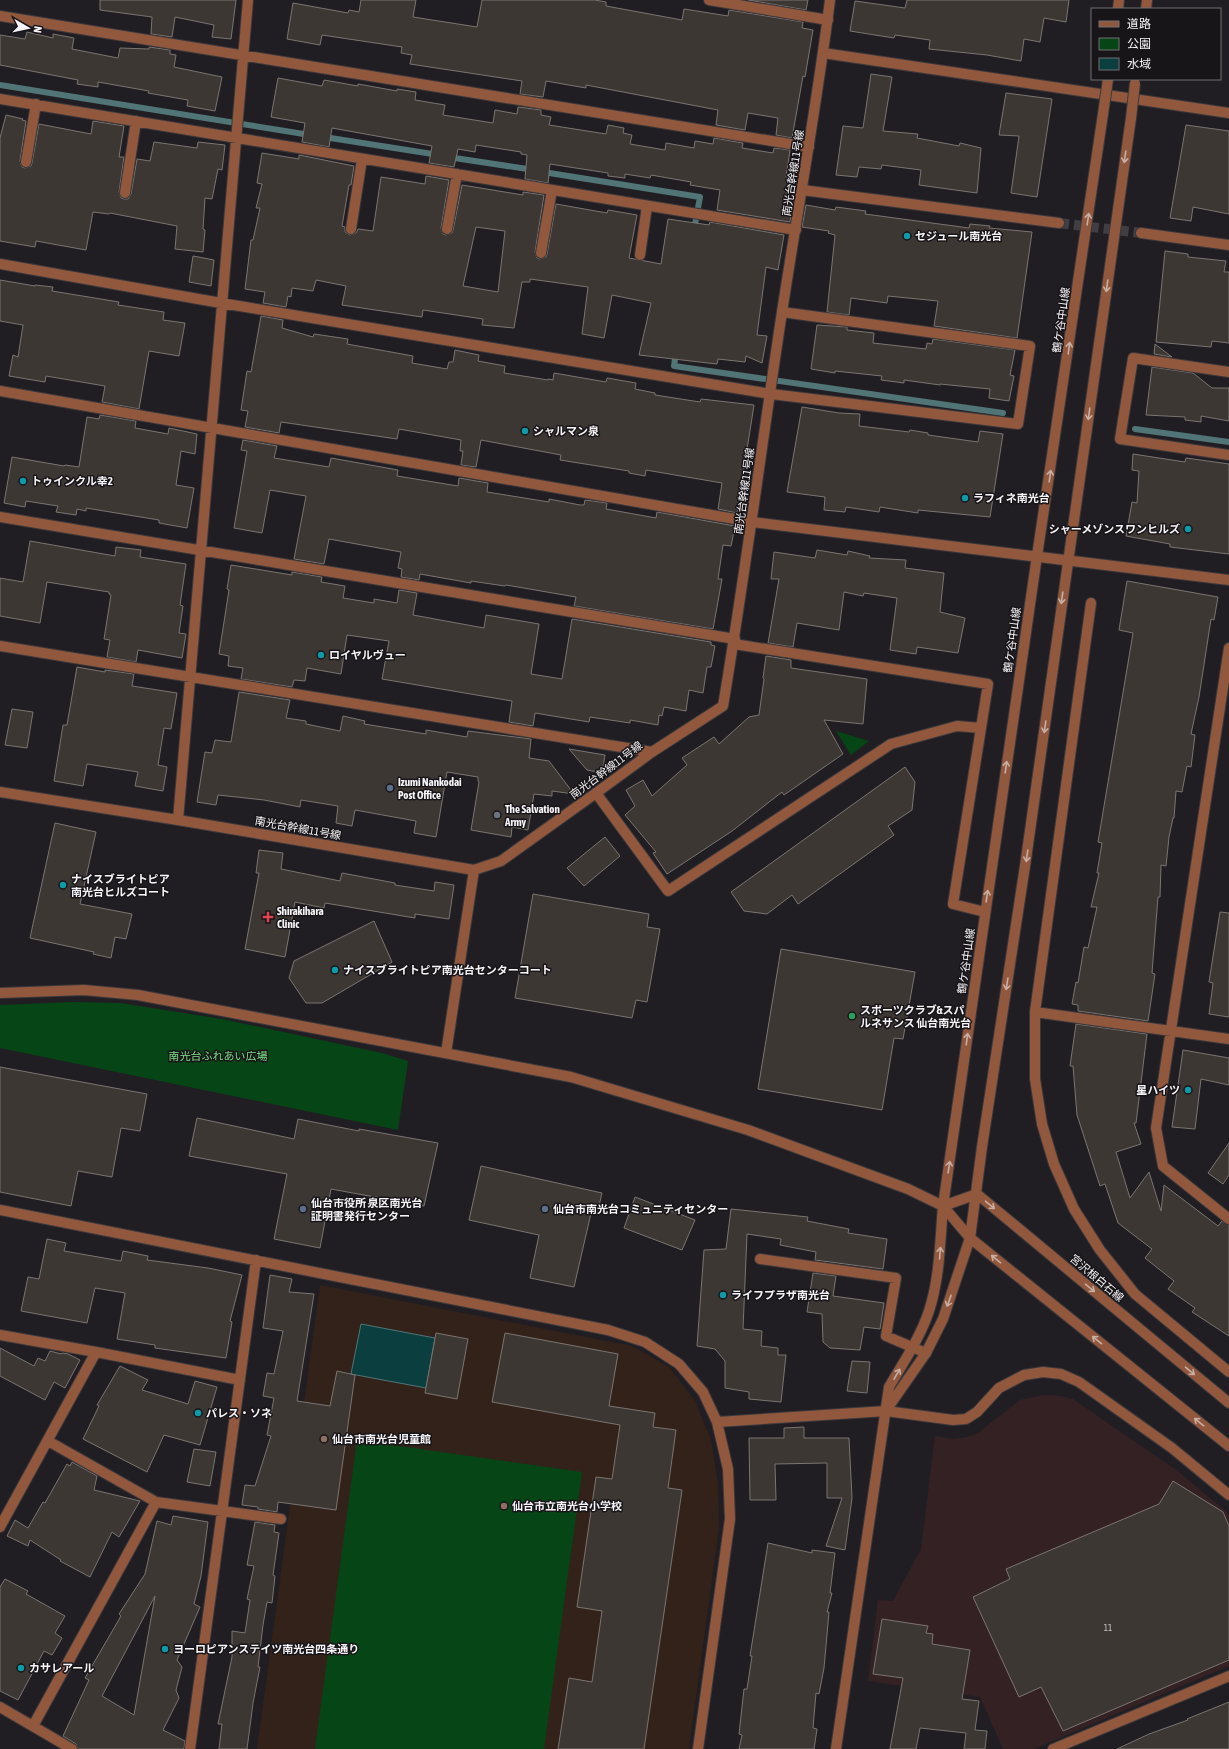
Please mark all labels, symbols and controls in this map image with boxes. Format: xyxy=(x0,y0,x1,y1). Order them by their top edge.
north arrow xyxy=(8,8,48,48)
legend xyxy=(1091,8,1221,80)
text: 道路 xyxy=(1127,17,1151,31)
text: N xyxy=(31,25,44,34)
text: 公園 xyxy=(1127,37,1151,51)
text: 水域 xyxy=(1127,57,1151,71)
street label: 南光台幹線11号線 xyxy=(780,129,806,217)
one-way arrow xyxy=(1121,150,1129,163)
one-way arrow xyxy=(1084,213,1092,226)
place label: セジュール南光台 xyxy=(915,230,1002,242)
marker: セジュール南光台 xyxy=(902,231,912,241)
one-way arrow xyxy=(1103,279,1111,292)
street label: 鶴ケ谷中山線 xyxy=(1050,286,1072,354)
one-way arrow xyxy=(1065,342,1073,355)
one-way arrow xyxy=(1085,407,1093,420)
place label: シャルマン泉 xyxy=(533,425,599,437)
marker: シャルマン泉 xyxy=(520,426,530,436)
street label: 南光台幹線11号線 xyxy=(732,447,756,535)
one-way arrow xyxy=(1046,470,1054,483)
place label: トゥインクル幸2 xyxy=(31,475,113,487)
marker: トゥインクル幸2 xyxy=(18,476,28,486)
place label: ラフィネ南光台 xyxy=(973,492,1050,504)
marker: ラフィネ南光台 xyxy=(960,493,970,503)
place label: シャーメゾンスワンヒルズ xyxy=(1049,523,1180,535)
marker: シャーメゾンスワンヒルズ xyxy=(1183,524,1193,534)
one-way arrow xyxy=(1058,591,1066,604)
street label: 鶴ケ谷中山線 xyxy=(1001,606,1023,674)
place label: ロイヤルヴュー xyxy=(329,649,406,661)
marker: ロイヤルヴュー xyxy=(316,650,326,660)
one-way arrow xyxy=(1041,720,1049,733)
street label: 南光台幹線11号線 xyxy=(568,739,644,801)
one-way arrow xyxy=(1002,761,1010,774)
place label: Izumi Nankodai Post Office xyxy=(398,776,462,801)
marker: Izumi Nankodai Post Office xyxy=(385,783,395,793)
place label: The Salvation Army xyxy=(504,803,560,828)
marker: The Salvation Army xyxy=(492,810,502,820)
street label: 南光台幹線11号線 xyxy=(254,815,342,841)
one-way arrow xyxy=(1023,849,1031,862)
place label: ナイスブライトピア 南光台ヒルズコート xyxy=(71,873,170,898)
marker: ナイスブライトピア 南光台ヒルズコート xyxy=(58,880,68,890)
one-way arrow xyxy=(983,890,991,903)
place label: Shirakihara Clinic xyxy=(277,905,324,930)
marker: Shirakihara Clinic xyxy=(262,911,274,923)
street label: 鶴ケ谷中山線 xyxy=(955,927,977,995)
place label: ナイスブライトピア南光台センターコート xyxy=(343,964,552,976)
marker: ナイスブライトピア南光台センターコート xyxy=(330,965,340,975)
one-way arrow xyxy=(1003,977,1011,990)
place label: スポーツクラブ&スパ ルネサンス 仙台南光台 xyxy=(860,1004,971,1029)
marker: スポーツクラブ&スパ ルネサンス 仙台南光台 xyxy=(847,1011,857,1021)
one-way arrow xyxy=(963,1032,971,1045)
park label: 南光台ふれあい広場 xyxy=(169,1050,268,1062)
place label: 星ハイツ xyxy=(1136,1084,1180,1096)
marker: 星ハイツ xyxy=(1183,1085,1193,1095)
one-way arrow xyxy=(945,1161,953,1174)
place label: 仙台市役所 泉区南光台 証明書発行センター xyxy=(311,1197,423,1222)
one-way arrow xyxy=(984,1200,995,1209)
place label: 仙台市南光台コミュニティセンター xyxy=(553,1203,728,1215)
marker: 仙台市役所 泉区南光台 証明書発行センター xyxy=(298,1204,308,1214)
marker: 仙台市南光台コミュニティセンター xyxy=(540,1204,550,1214)
one-way arrow xyxy=(936,1247,943,1260)
street label: 宮沢根白石線 xyxy=(1068,1252,1126,1304)
one-way arrow xyxy=(991,1254,1002,1263)
one-way arrow xyxy=(1085,1283,1095,1292)
place label: ライフプラザ南光台 xyxy=(731,1289,830,1301)
marker: ライフプラザ南光台 xyxy=(718,1290,728,1300)
one-way arrow xyxy=(944,1295,952,1307)
one-way arrow xyxy=(1092,1336,1103,1344)
one-way arrow xyxy=(1185,1366,1195,1375)
one-way arrow xyxy=(893,1368,901,1380)
place label: パレス・ソネ xyxy=(206,1407,272,1419)
marker: パレス・ソネ xyxy=(193,1408,203,1418)
one-way arrow xyxy=(1193,1417,1204,1426)
place label: 仙台市南光台児童館 xyxy=(332,1433,431,1445)
marker: 仙台市南光台児童館 xyxy=(319,1434,329,1444)
place label: 仙台市立南光台小学校 xyxy=(512,1500,622,1512)
marker: 仙台市立南光台小学校 xyxy=(499,1501,509,1511)
house number: 11 xyxy=(1104,1623,1112,1633)
place label: ヨーロピアンステイツ南光台四条通り xyxy=(173,1643,359,1655)
marker: ヨーロピアンステイツ南光台四条通り xyxy=(160,1644,170,1654)
place label: カサレアール xyxy=(29,1662,94,1674)
marker: カサレアール xyxy=(16,1663,26,1673)

